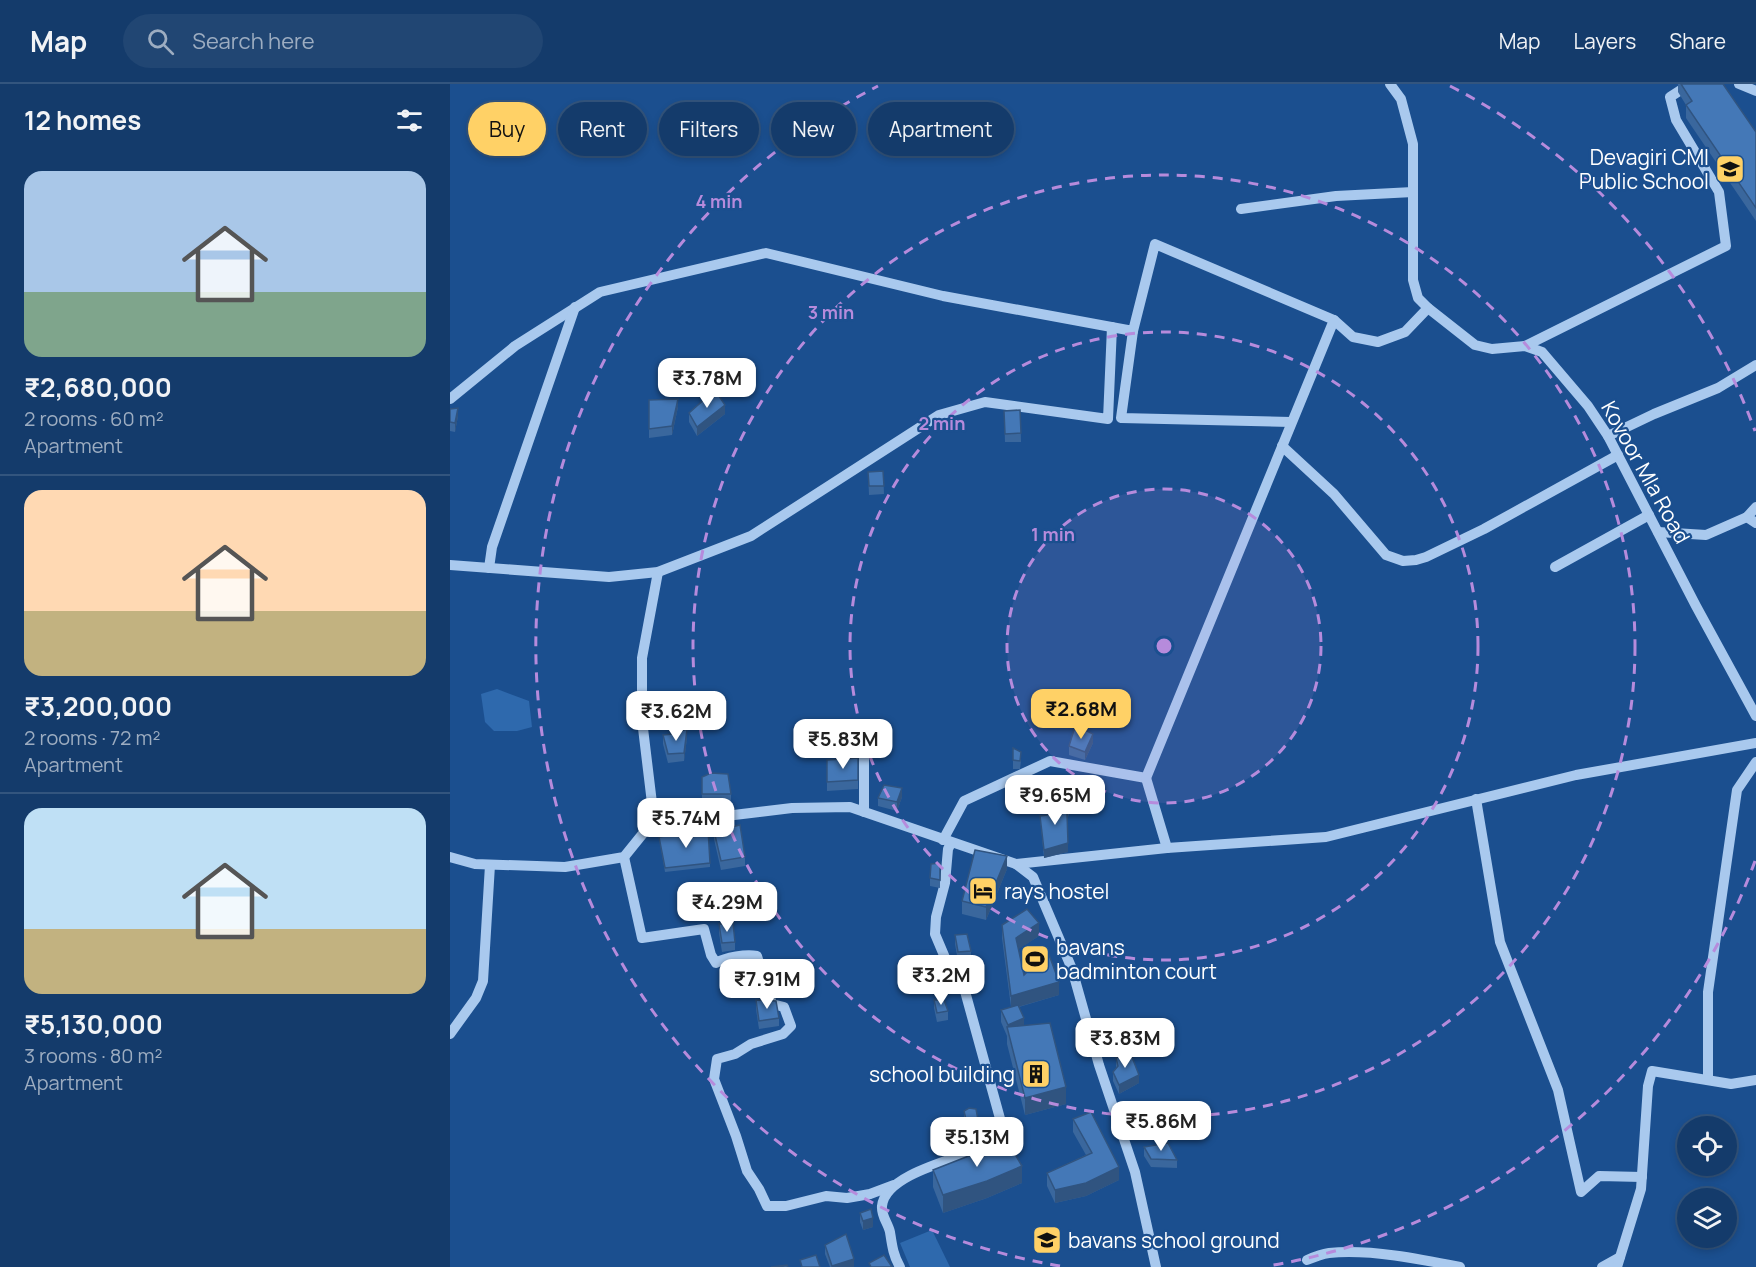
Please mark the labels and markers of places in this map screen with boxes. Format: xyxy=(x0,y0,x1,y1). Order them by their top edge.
place label: Devagiri CMI Public School xyxy=(1579,143,1709,195)
school or university icon: Devagiri CMI Public School xyxy=(1714,153,1746,185)
pin: ₹3.78M xyxy=(658,358,756,409)
centre of rings xyxy=(1154,636,1174,656)
pin: ₹2.68M xyxy=(1032,689,1130,740)
pin: ₹3.62M xyxy=(627,691,725,742)
pin: ₹5.83M xyxy=(794,719,892,770)
pin: ₹9.65M xyxy=(1006,775,1104,826)
pin: ₹5.74M xyxy=(637,798,735,849)
hotel icon: rays hostel xyxy=(967,875,999,907)
place label: rays hostel xyxy=(1004,877,1109,905)
pin: ₹4.29M xyxy=(678,882,776,933)
place label: bavans badminton court xyxy=(1056,933,1217,985)
sports icon: bavans badminton court xyxy=(1019,943,1051,975)
pin: ₹3.2M xyxy=(899,955,983,1006)
pin: ₹7.91M xyxy=(718,959,816,1010)
pin: ₹3.83M xyxy=(1076,1018,1174,1069)
building icon: school building xyxy=(1020,1058,1052,1090)
place label: school building xyxy=(869,1060,1015,1088)
pin: ₹5.86M xyxy=(1112,1101,1210,1152)
pin: ₹5.13M xyxy=(928,1117,1026,1168)
school or university icon: bavans school ground xyxy=(1031,1224,1063,1256)
place label: bavans school ground xyxy=(1068,1226,1280,1254)

